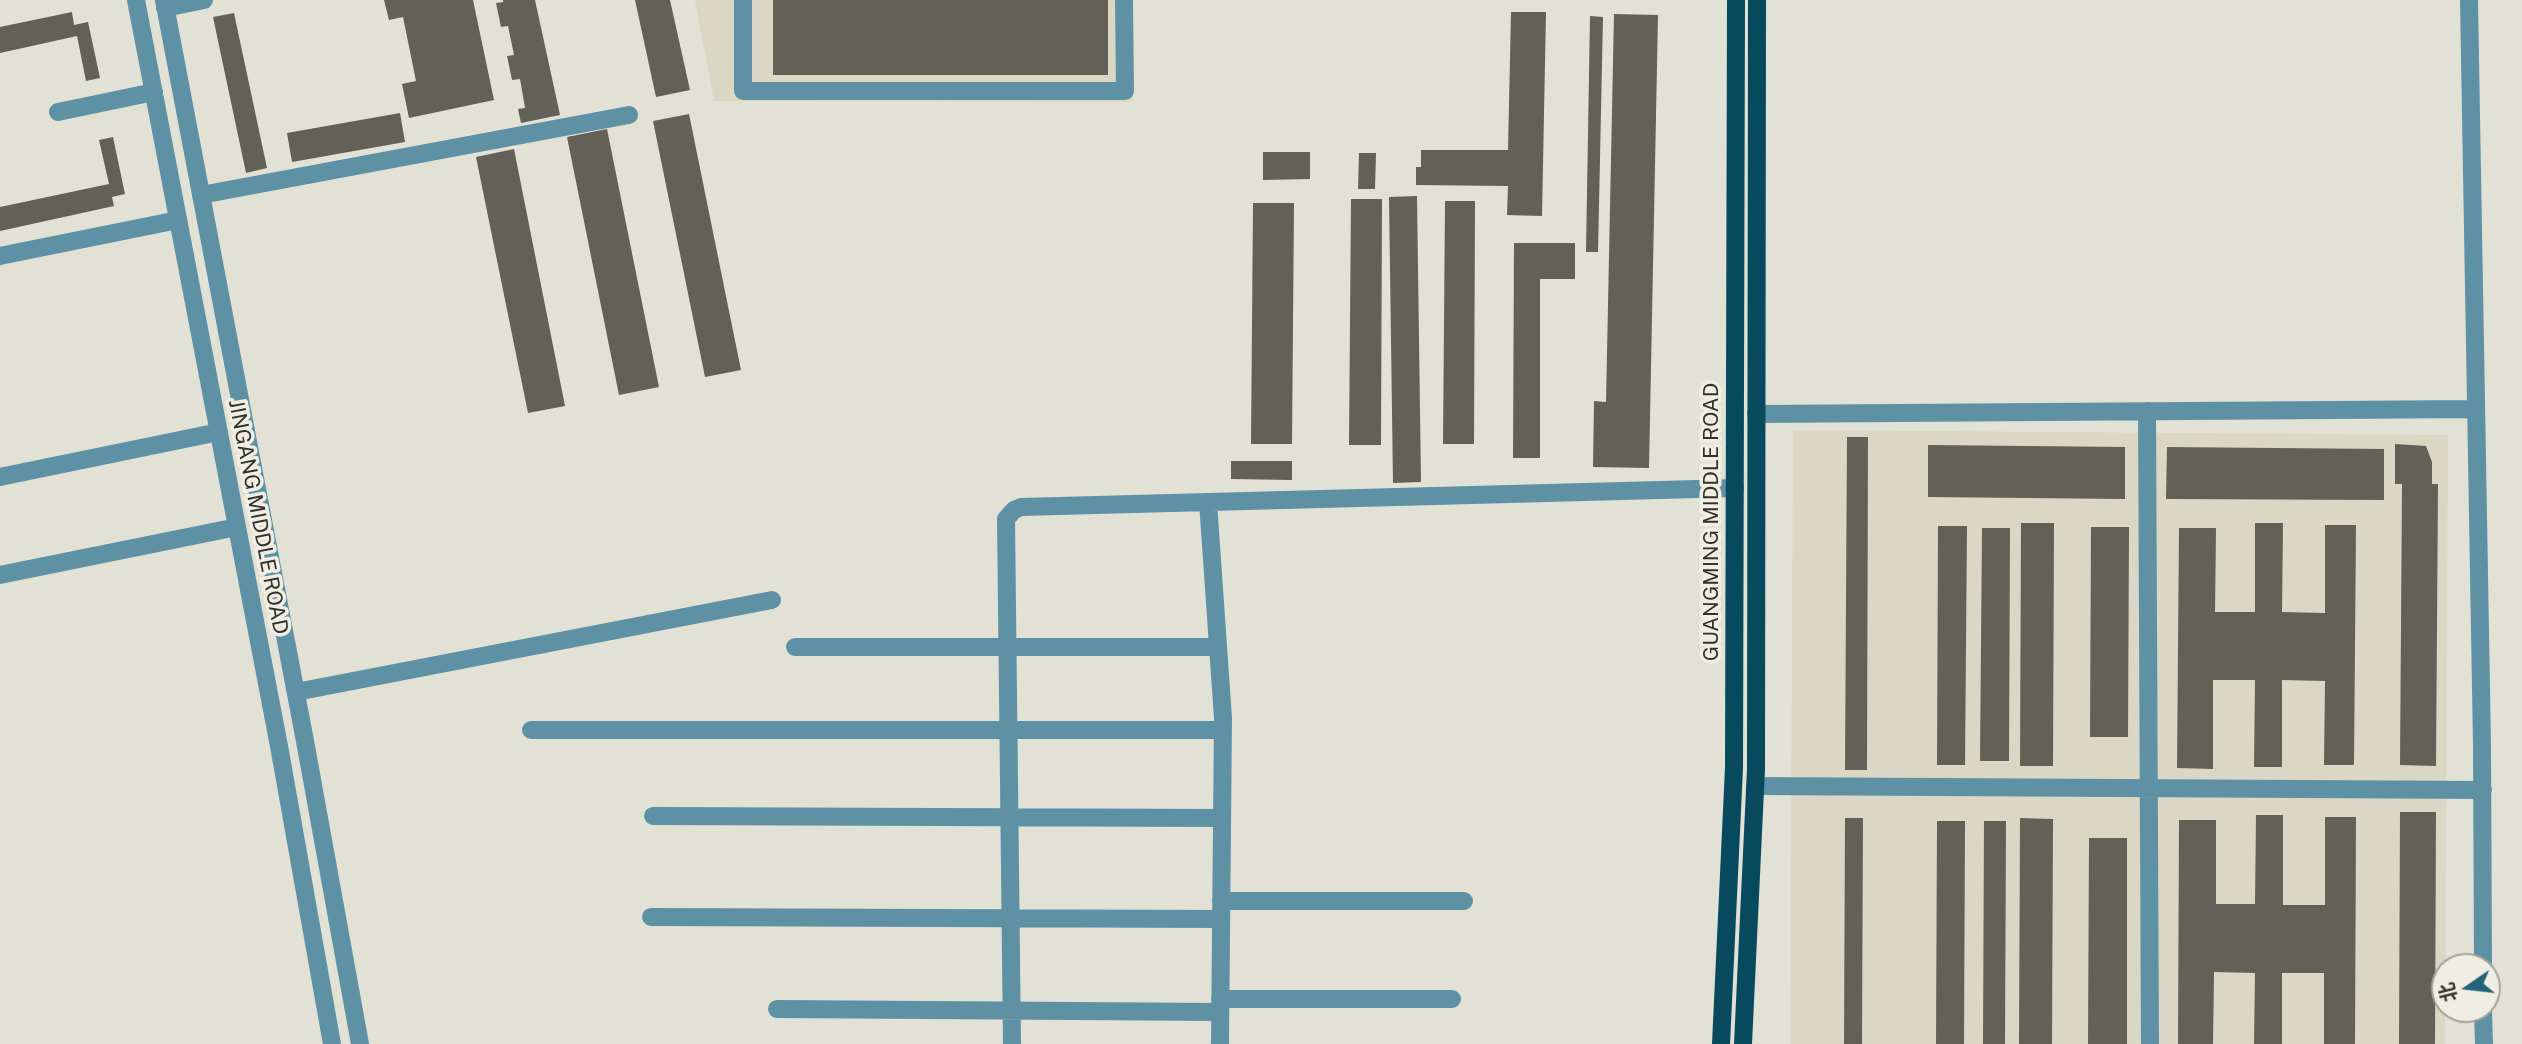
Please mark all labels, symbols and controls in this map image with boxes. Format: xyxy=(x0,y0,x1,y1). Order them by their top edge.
street label: GUANGMING MIDDLE ROAD xyxy=(1699,383,1725,661)
street label: JINGANG MIDDLE ROAD xyxy=(223,397,293,637)
north arrow xyxy=(2431,953,2501,1023)
text: 北 xyxy=(2435,981,2461,1004)

